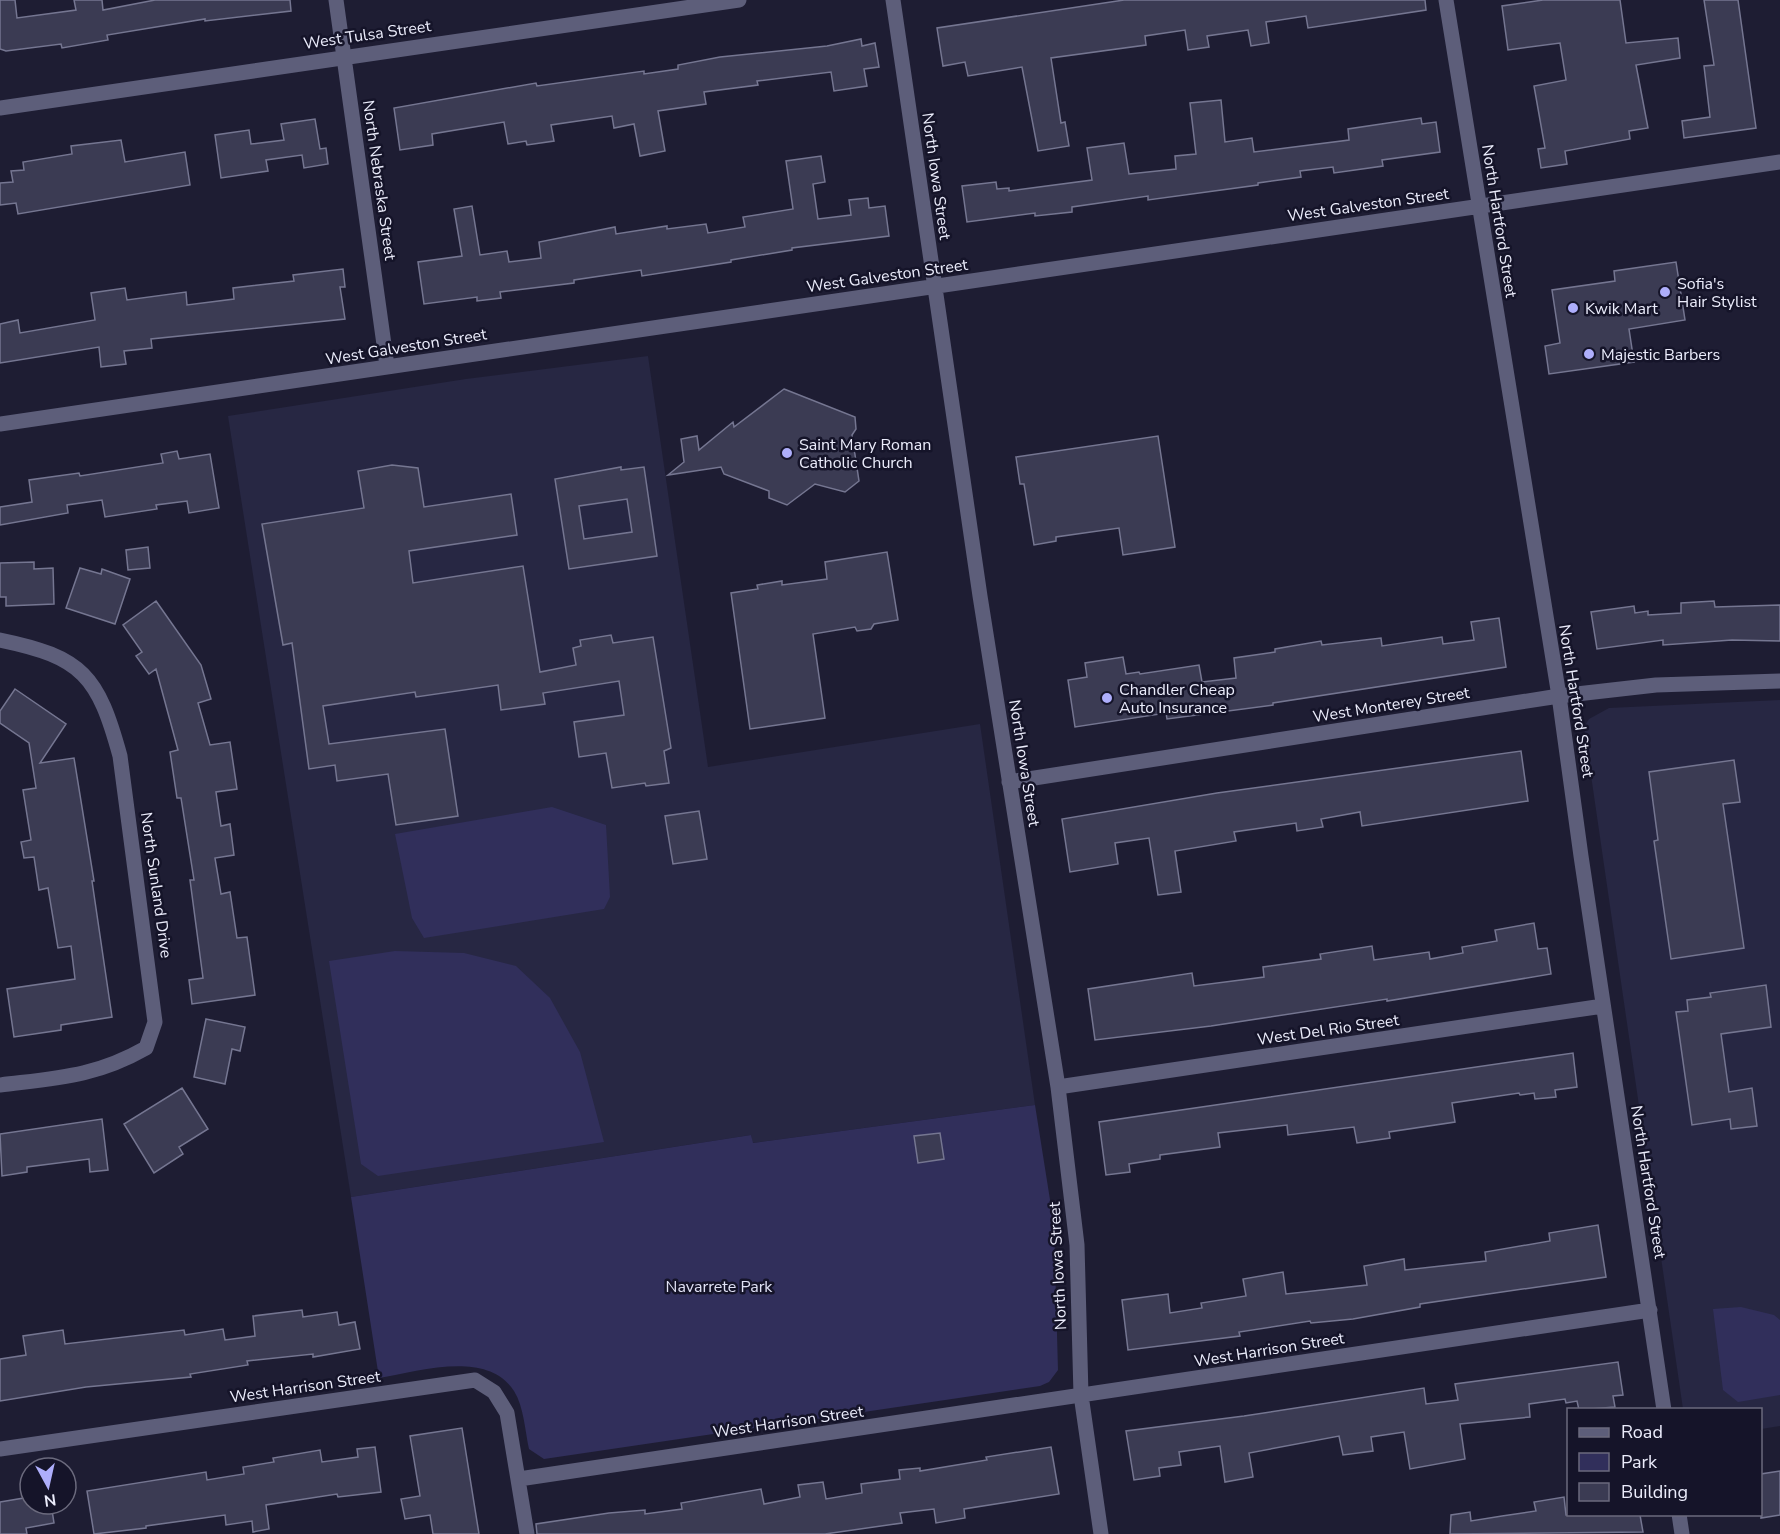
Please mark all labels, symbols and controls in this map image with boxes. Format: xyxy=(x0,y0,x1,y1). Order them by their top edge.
street label: West Tulsa Street xyxy=(302,15,433,55)
street label: North Nebraska Street xyxy=(357,99,401,262)
street label: North Iowa Street xyxy=(916,111,956,241)
street label: North Hartford Street xyxy=(1476,143,1522,300)
street label: West Galveston Street xyxy=(1286,183,1451,227)
street label: West Galveston Street xyxy=(805,254,970,298)
place label: Sofia's Hair Stylist xyxy=(1677,273,1757,313)
marker: Sofia's Hair Stylist xyxy=(1658,285,1672,299)
place label: Kwik Mart xyxy=(1585,298,1658,320)
marker: Kwik Mart xyxy=(1566,301,1580,315)
street label: West Galveston Street xyxy=(324,323,489,371)
place label: Majestic Barbers xyxy=(1601,344,1720,366)
marker: Majestic Barbers xyxy=(1582,347,1596,361)
place label: Saint Mary Roman Catholic Church xyxy=(799,434,931,474)
marker: Saint Mary Roman Catholic Church xyxy=(780,446,794,460)
street label: North Hartford Street xyxy=(1553,623,1599,780)
place label: Chandler Cheap Auto Insurance xyxy=(1119,679,1235,719)
street label: West Monterey Street xyxy=(1311,682,1471,728)
marker: Chandler Cheap Auto Insurance xyxy=(1100,691,1114,705)
street label: North Iowa Street xyxy=(1003,698,1045,829)
street label: North Sunland Drive xyxy=(135,811,177,960)
street label: West Del Rio Street xyxy=(1256,1009,1401,1051)
street label: North Hartford Street xyxy=(1625,1104,1671,1261)
street label: North Iowa Street xyxy=(1044,1201,1072,1330)
park label: Navarrete Park xyxy=(666,1276,773,1298)
street label: West Harrison Street xyxy=(1192,1327,1346,1373)
street label: West Harrison Street xyxy=(228,1365,382,1408)
street label: West Harrison Street xyxy=(711,1400,865,1443)
legend xyxy=(1567,1408,1762,1516)
text: Road xyxy=(1621,1420,1663,1444)
text: Park xyxy=(1621,1450,1658,1474)
north arrow xyxy=(18,1456,78,1516)
text: Building xyxy=(1621,1480,1688,1504)
text: N xyxy=(42,1488,57,1512)

